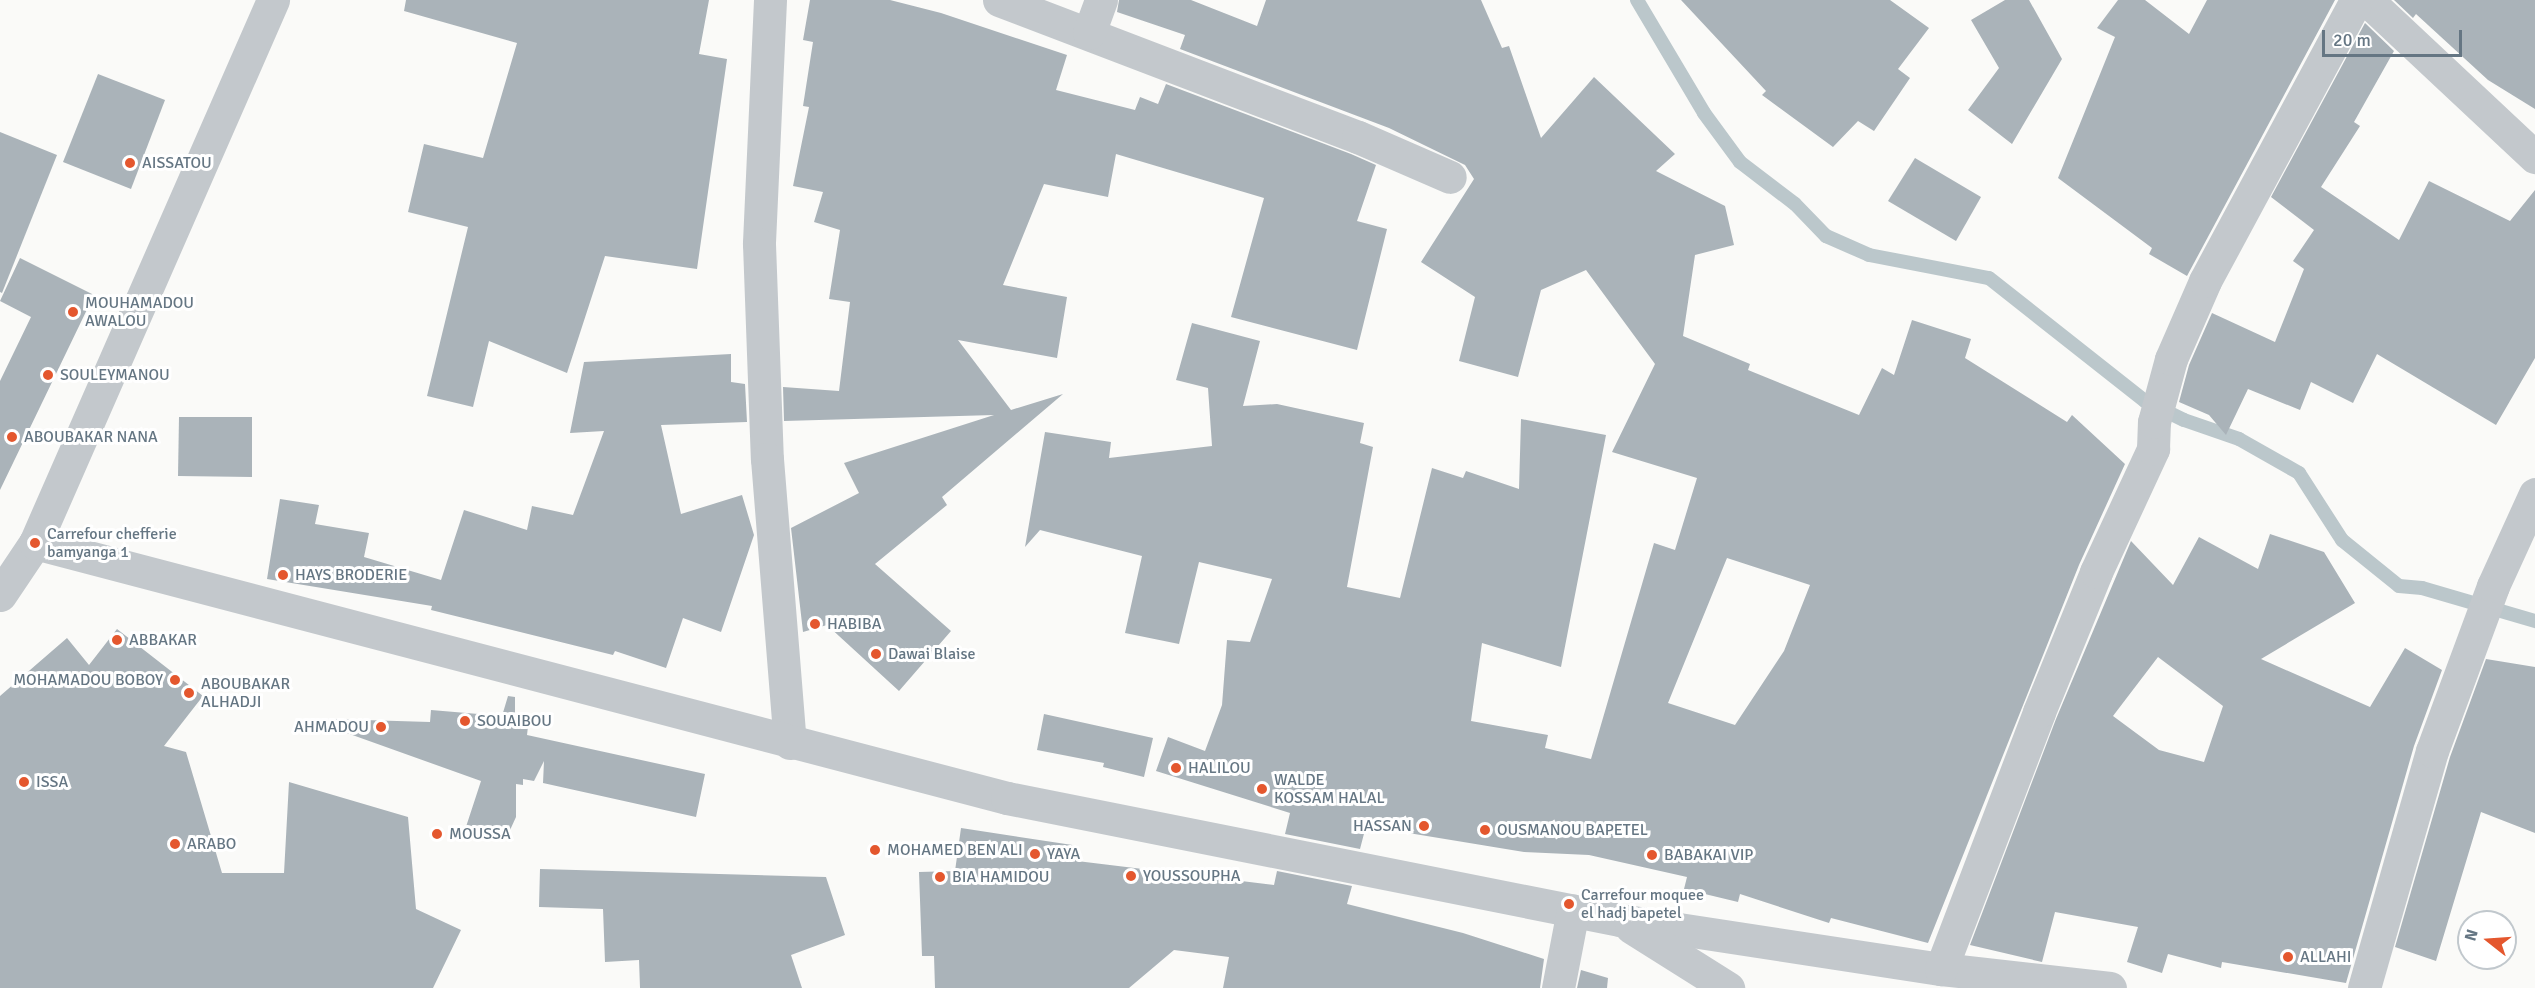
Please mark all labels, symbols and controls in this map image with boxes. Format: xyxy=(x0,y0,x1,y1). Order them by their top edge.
scale bar xyxy=(2325,18,2464,56)
text: 20 m xyxy=(2333,29,2371,51)
place label: AISSATOU xyxy=(142,153,212,173)
marker: AISSATOU xyxy=(123,156,137,170)
place label: MOUHAMADOU AWALOU xyxy=(85,293,194,331)
marker: MOUHAMADOU AWALOU xyxy=(66,305,80,319)
place label: SOULEYMANOU xyxy=(60,365,170,385)
marker: SOULEYMANOU xyxy=(41,368,55,382)
place label: ABOUBAKAR NANA xyxy=(24,427,158,447)
marker: ABOUBAKAR NANA xyxy=(5,430,19,444)
place label: Carrefour chefferie bamyanga 1 xyxy=(47,524,177,562)
marker: Carrefour chefferie bamyanga 1 xyxy=(28,536,42,550)
place label: HAYS BRODERIE xyxy=(295,565,407,585)
marker: HAYS BRODERIE xyxy=(276,568,290,582)
place label: HABIBA xyxy=(827,614,881,634)
marker: HABIBA xyxy=(808,617,822,631)
place label: ABBAKAR xyxy=(129,630,197,650)
marker: ABBAKAR xyxy=(110,633,124,647)
place label: Dawai Blaise xyxy=(888,644,975,664)
marker: Dawai Blaise xyxy=(869,647,883,661)
place label: MOHAMADOU BOBOY xyxy=(13,670,163,690)
marker: MOHAMADOU BOBOY xyxy=(168,673,182,687)
place label: ABOUBAKAR ALHADJI xyxy=(201,674,290,712)
marker: ABOUBAKAR ALHADJI xyxy=(182,686,196,700)
place label: SOUAIBOU xyxy=(477,711,552,731)
marker: SOUAIBOU xyxy=(458,714,472,728)
place label: AHMADOU xyxy=(294,717,369,737)
marker: AHMADOU xyxy=(374,720,388,734)
place label: HALILOU xyxy=(1188,758,1251,778)
marker: HALILOU xyxy=(1169,761,1183,775)
place label: WALDE KOSSAM HALAL xyxy=(1274,770,1385,808)
place label: ISSA xyxy=(36,772,68,792)
marker: ISSA xyxy=(17,775,31,789)
marker: WALDE KOSSAM HALAL xyxy=(1255,782,1269,796)
place label: HASSAN xyxy=(1353,816,1412,836)
marker: HASSAN xyxy=(1417,819,1431,833)
place label: OUSMANOU BAPETEL xyxy=(1497,820,1648,840)
marker: OUSMANOU BAPETEL xyxy=(1478,823,1492,837)
place label: MOUSSA xyxy=(449,824,511,844)
marker: MOUSSA xyxy=(430,827,444,841)
place label: ARABO xyxy=(187,834,236,854)
marker: ARABO xyxy=(168,837,182,851)
place label: MOHAMED BEN ALI xyxy=(887,840,1023,860)
marker: MOHAMED BEN ALI xyxy=(868,843,882,857)
place label: YAYA xyxy=(1047,844,1080,864)
place label: BABAKAI VIP xyxy=(1664,845,1753,865)
marker: YAYA xyxy=(1028,847,1042,861)
marker: BABAKAI VIP xyxy=(1645,848,1659,862)
place label: YOUSSOUPHA xyxy=(1143,866,1241,886)
place label: BIA HAMIDOU xyxy=(952,867,1049,887)
marker: YOUSSOUPHA xyxy=(1124,869,1138,883)
marker: BIA HAMIDOU xyxy=(933,870,947,884)
place label: Carrefour moquee el hadj bapetel xyxy=(1581,885,1704,923)
marker: Carrefour moquee el hadj bapetel xyxy=(1562,897,1576,911)
north arrow xyxy=(2457,910,2517,970)
text: N xyxy=(2461,927,2483,944)
place label: ALLAHI xyxy=(2300,947,2351,967)
marker: ALLAHI xyxy=(2281,950,2295,964)

